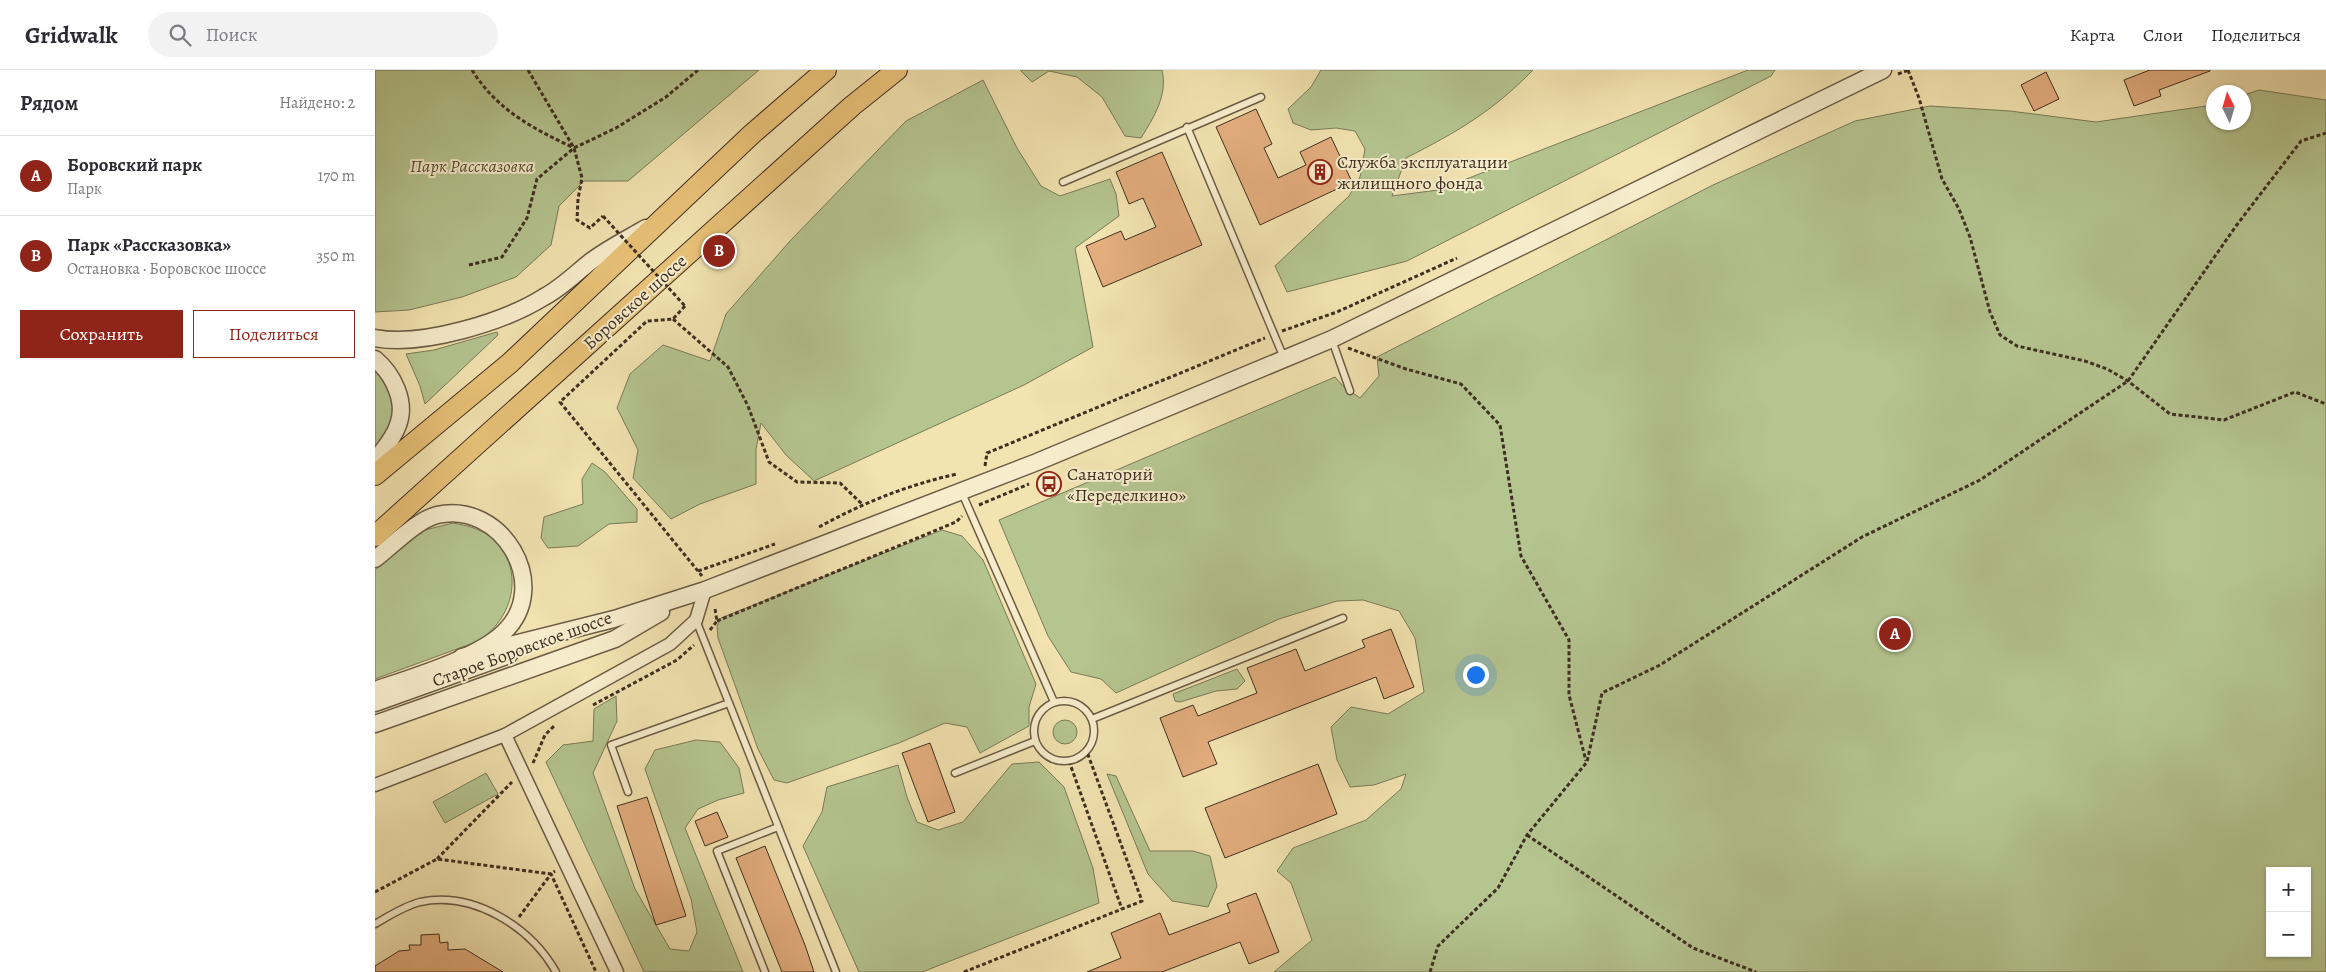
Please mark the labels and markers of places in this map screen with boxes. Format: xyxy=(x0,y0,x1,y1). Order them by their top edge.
place label: Служба эксплуатации жилищного фонда xyxy=(1337,150,1508,195)
building icon: Служба эксплуатации жилищного фонда xyxy=(1307,159,1333,185)
pin: B xyxy=(703,232,735,270)
place label: Санаторий «Переделкино» xyxy=(1067,462,1186,507)
bus stop icon: Санаторий «Переделкино» xyxy=(1036,471,1062,497)
pin: A xyxy=(1879,615,1911,653)

